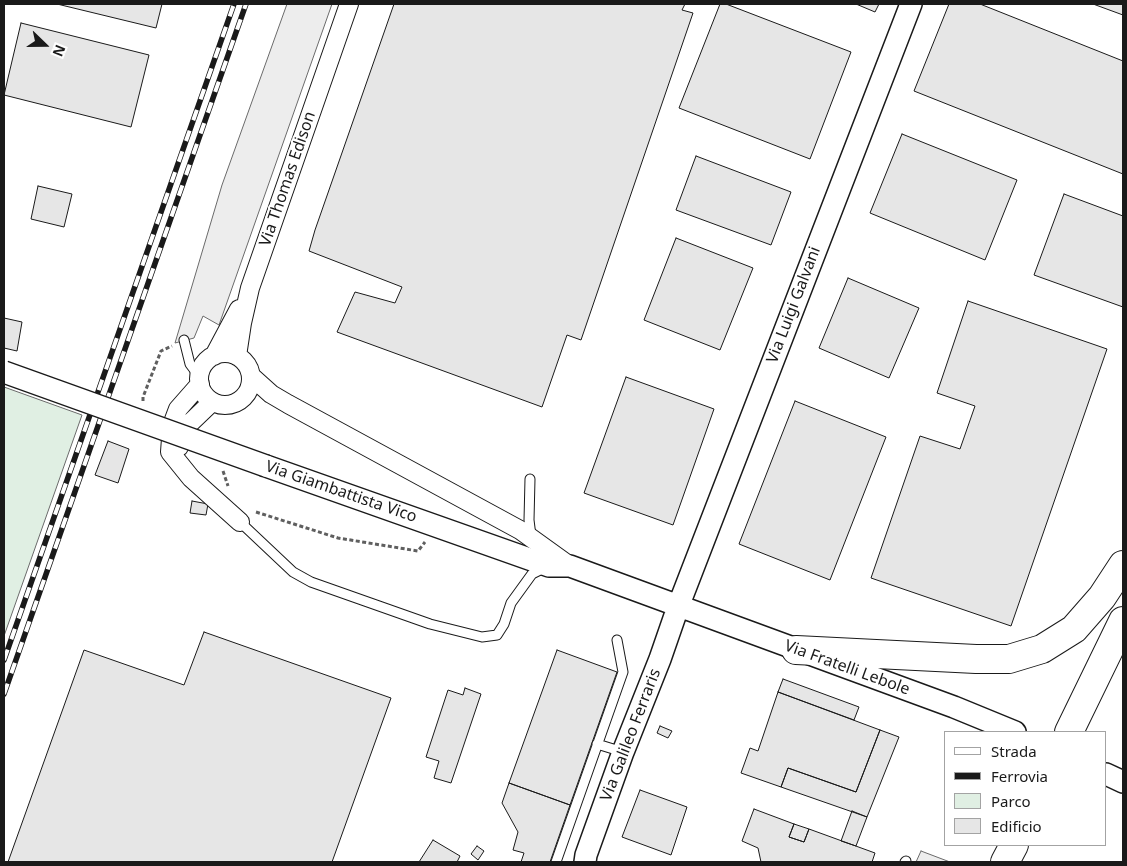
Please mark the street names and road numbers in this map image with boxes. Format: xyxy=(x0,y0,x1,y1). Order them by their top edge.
street label: Via Thomas Edison xyxy=(256,109,320,249)
street label: Via Luigi Galvani xyxy=(763,244,825,366)
street label: Via Giambattista Vico xyxy=(263,457,419,527)
street label: Via Fratelli Lebole xyxy=(782,636,912,700)
street label: Via Galileo Ferraris xyxy=(597,666,665,804)

